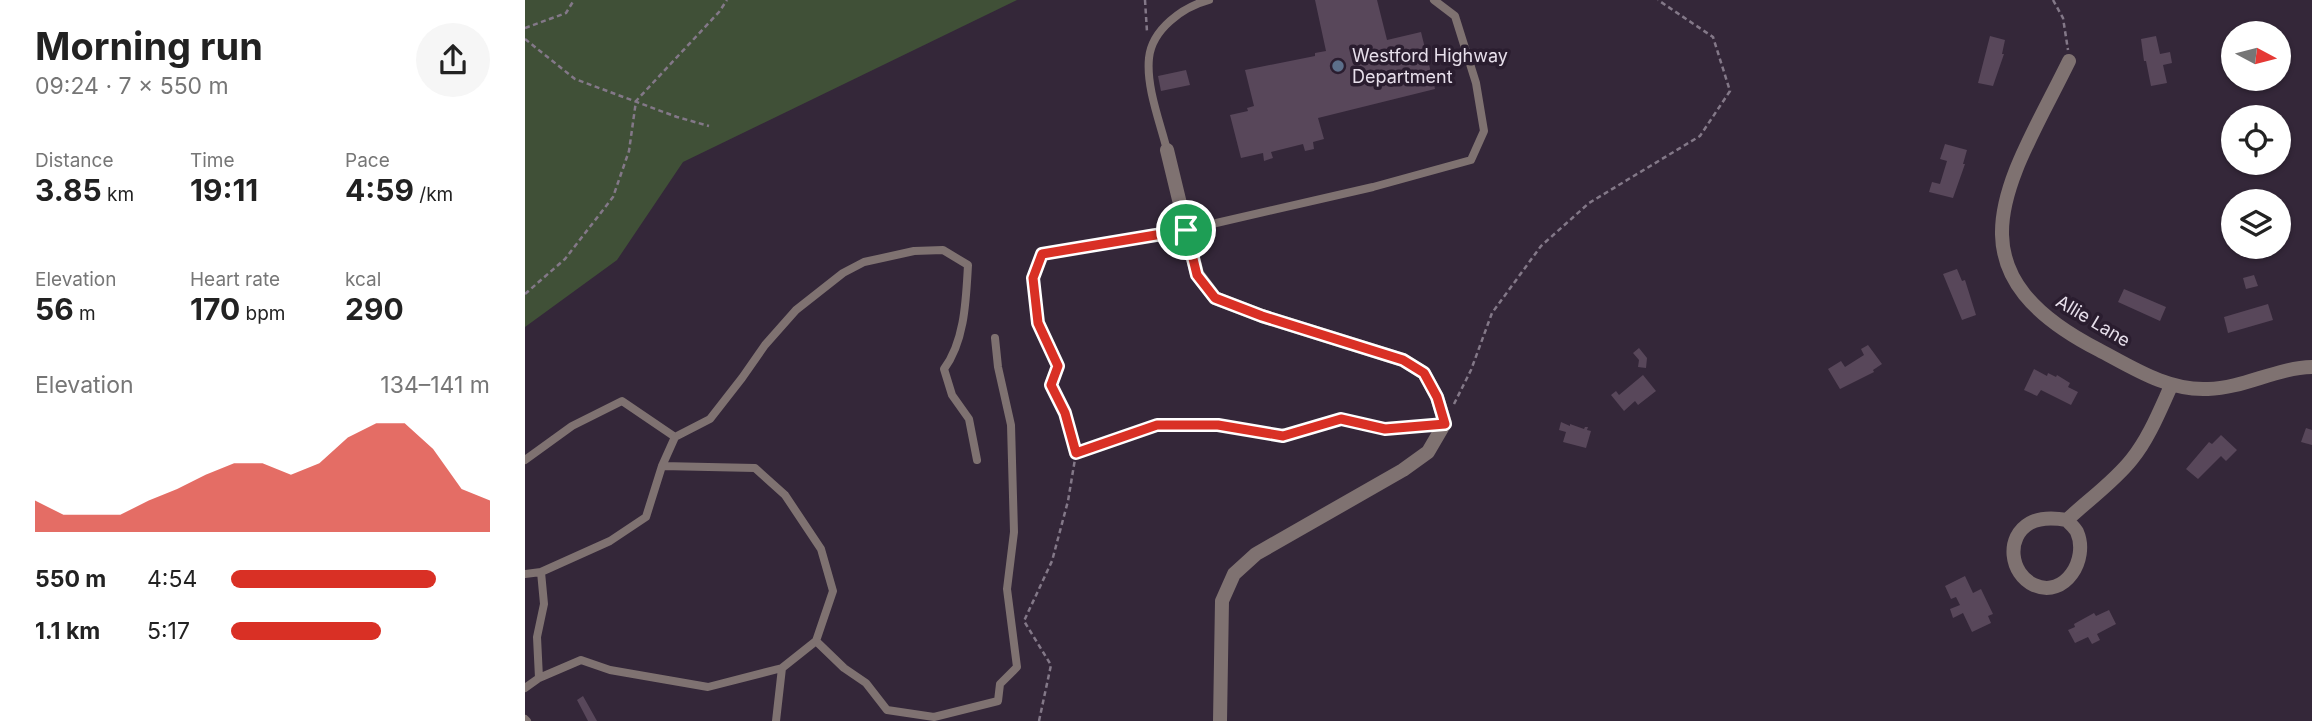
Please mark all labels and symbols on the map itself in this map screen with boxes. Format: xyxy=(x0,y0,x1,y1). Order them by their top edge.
north arrow xyxy=(2221,21,2291,91)
place label: Westford Highway Department xyxy=(1352,45,1508,87)
marker: Westford Highway Department xyxy=(1330,58,1346,74)
pin xyxy=(1156,200,1216,260)
street label: Allie Lane xyxy=(2053,290,2134,351)

